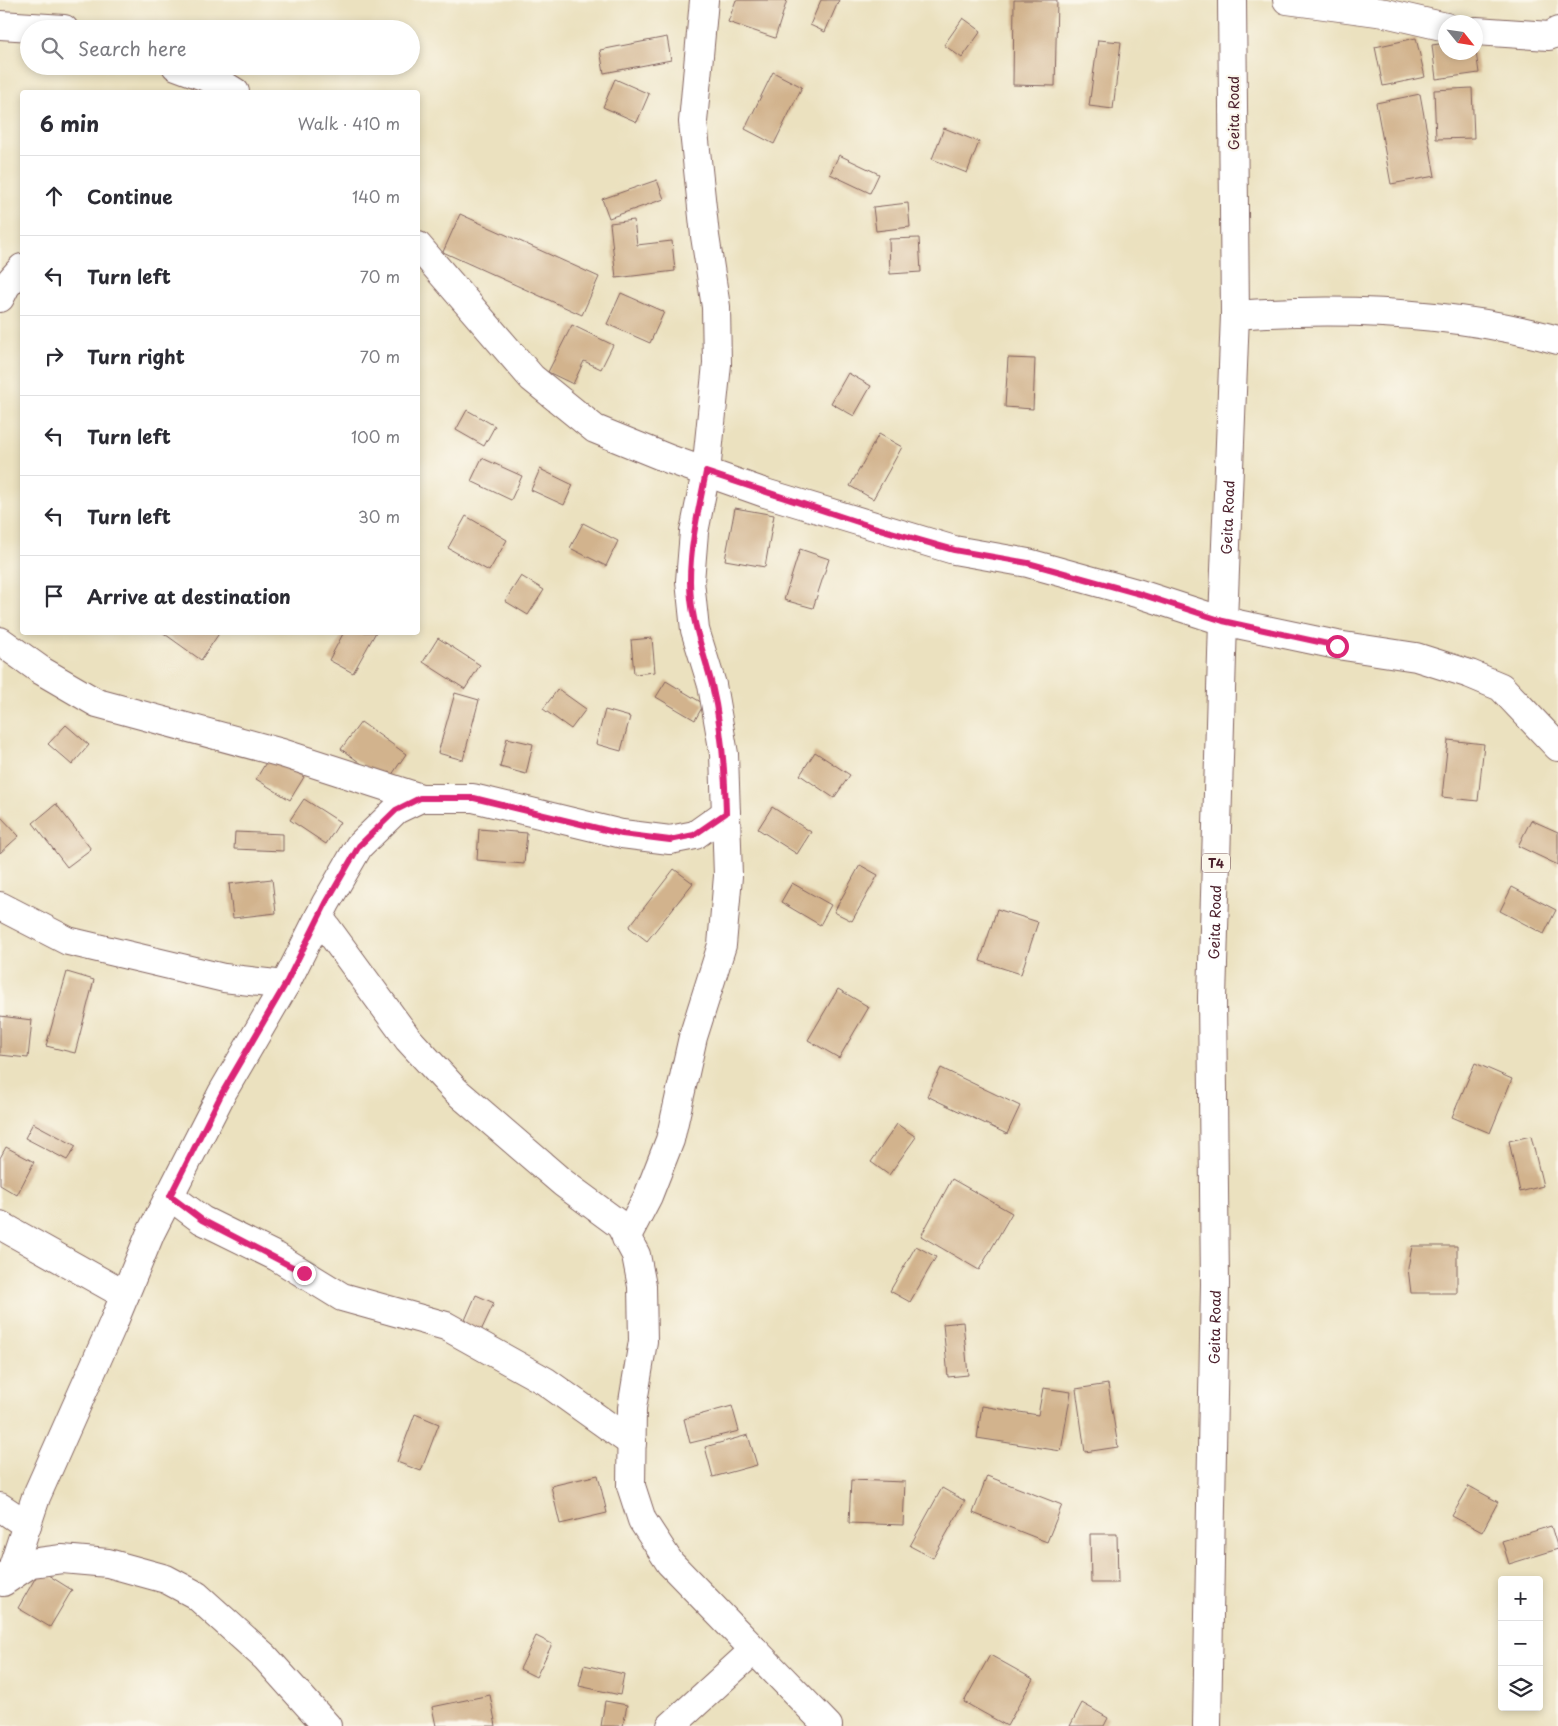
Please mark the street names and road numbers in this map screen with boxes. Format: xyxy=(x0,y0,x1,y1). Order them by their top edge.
street label: Geita Road xyxy=(1223,76,1244,150)
street label: Geita Road xyxy=(1215,480,1239,555)
road number: T4 xyxy=(1202,854,1230,872)
street label: Geita Road xyxy=(1203,885,1226,960)
street label: Geita Road xyxy=(1203,1290,1225,1364)

